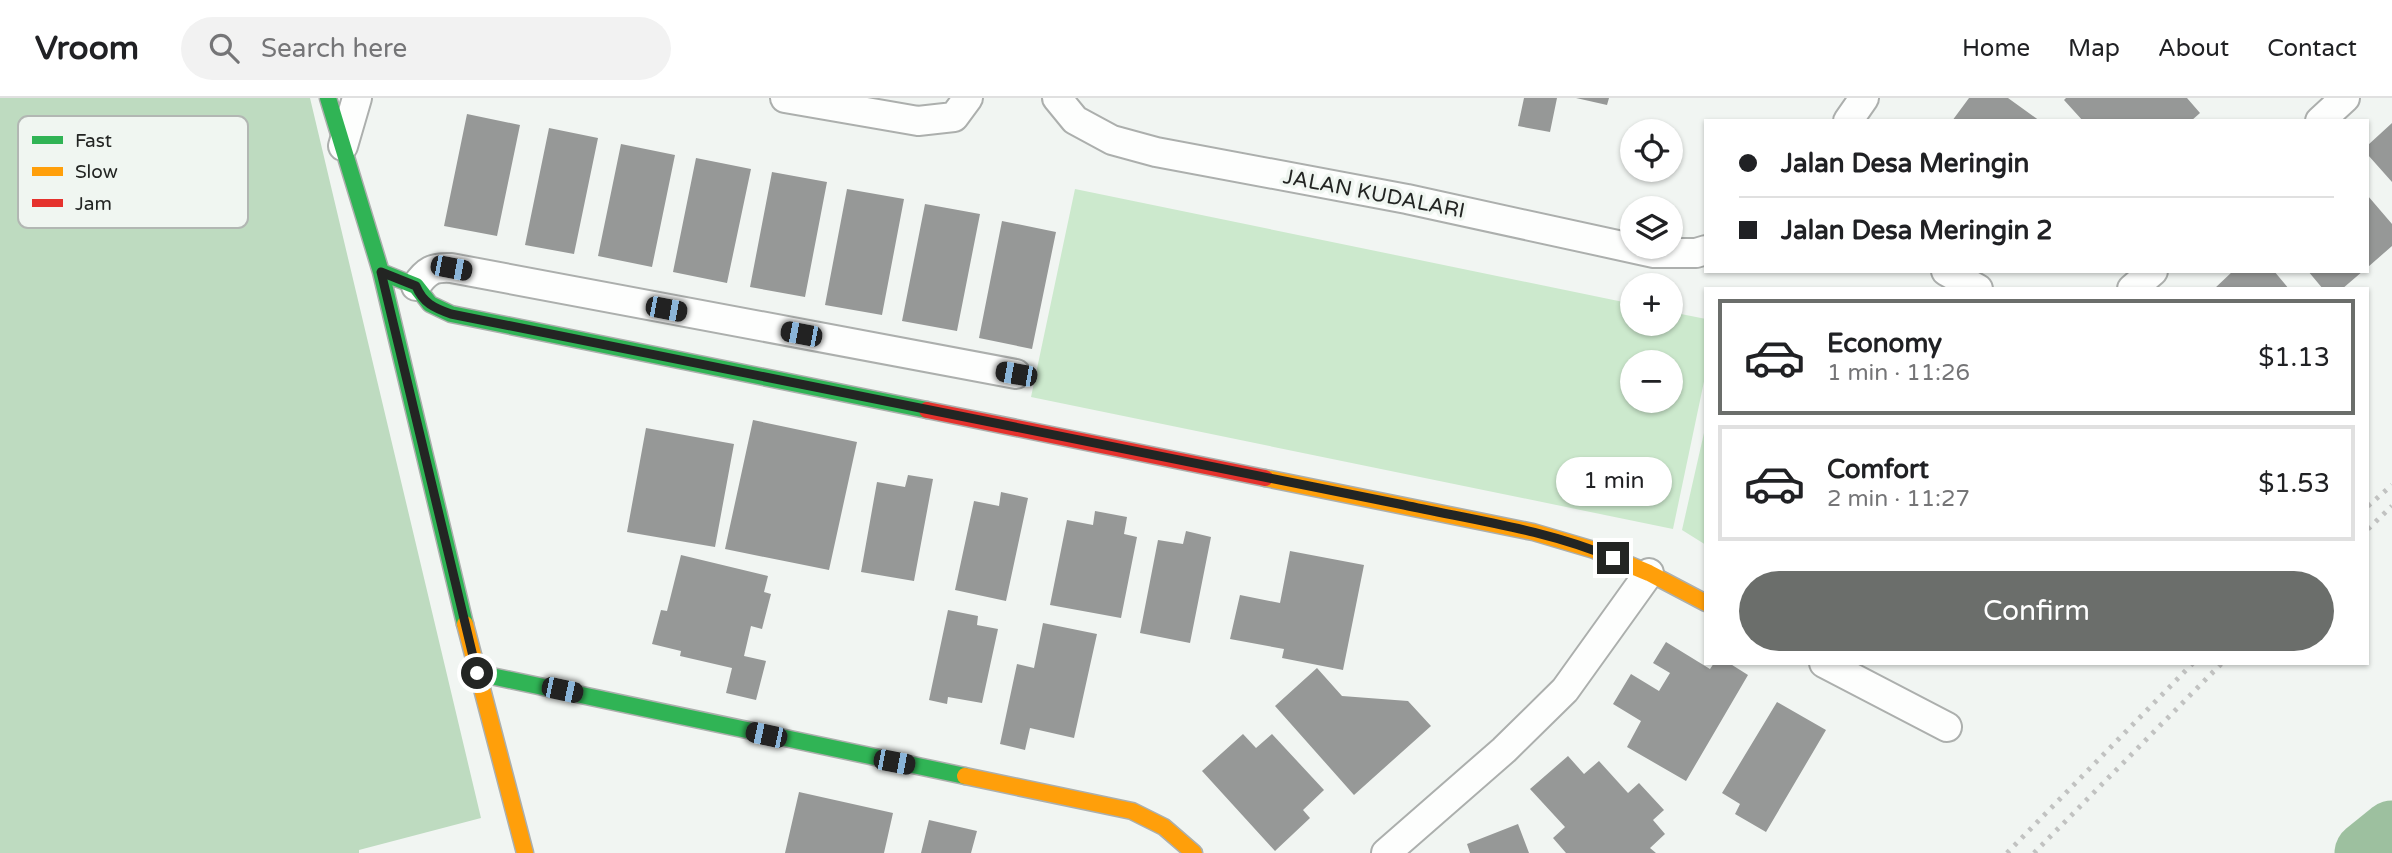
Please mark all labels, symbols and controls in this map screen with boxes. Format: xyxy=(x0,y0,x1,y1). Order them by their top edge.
search box xyxy=(181,17,671,80)
text: Vroom xyxy=(35,29,139,68)
icon: search xyxy=(205,29,243,67)
text: Search here xyxy=(261,33,407,64)
text: Home xyxy=(1962,34,2030,63)
text: Map xyxy=(2068,34,2120,63)
text: About xyxy=(2158,34,2229,63)
text: Contact xyxy=(2267,34,2357,63)
legend xyxy=(18,116,248,228)
map controls xyxy=(1620,119,1683,413)
button: locate xyxy=(1620,119,1683,182)
text: Fast xyxy=(75,130,112,152)
text: Jalan Desa Meringin xyxy=(1781,148,2029,179)
text: Slow xyxy=(75,161,118,183)
street label: JALAN KUDALARI xyxy=(1281,164,1467,224)
text: Jam xyxy=(75,193,112,215)
button: layers xyxy=(1620,196,1683,259)
text: Jalan Desa Meringin 2 xyxy=(1781,215,2053,246)
car xyxy=(429,254,474,282)
button: + xyxy=(1620,273,1683,336)
car xyxy=(644,295,689,323)
car xyxy=(779,320,824,348)
icon: car xyxy=(1743,326,1806,389)
text: Economy xyxy=(1827,328,1942,359)
text: $1.13 xyxy=(2258,342,2330,373)
button: − xyxy=(1620,350,1683,413)
text: 1 min · 11:26 xyxy=(1827,359,1970,387)
car xyxy=(994,360,1039,388)
icon: car xyxy=(1743,452,1806,515)
text: Comfort xyxy=(1827,454,1929,485)
callout: 1 min xyxy=(1555,456,1671,505)
text: 1 min xyxy=(1583,467,1645,495)
text: $1.53 xyxy=(2258,468,2330,499)
text: 2 min · 11:27 xyxy=(1827,485,1970,513)
route end xyxy=(1597,542,1629,574)
button: Confirm xyxy=(1739,571,2334,651)
route start xyxy=(461,657,493,689)
car xyxy=(540,675,585,705)
car xyxy=(744,720,789,750)
car xyxy=(872,748,917,776)

